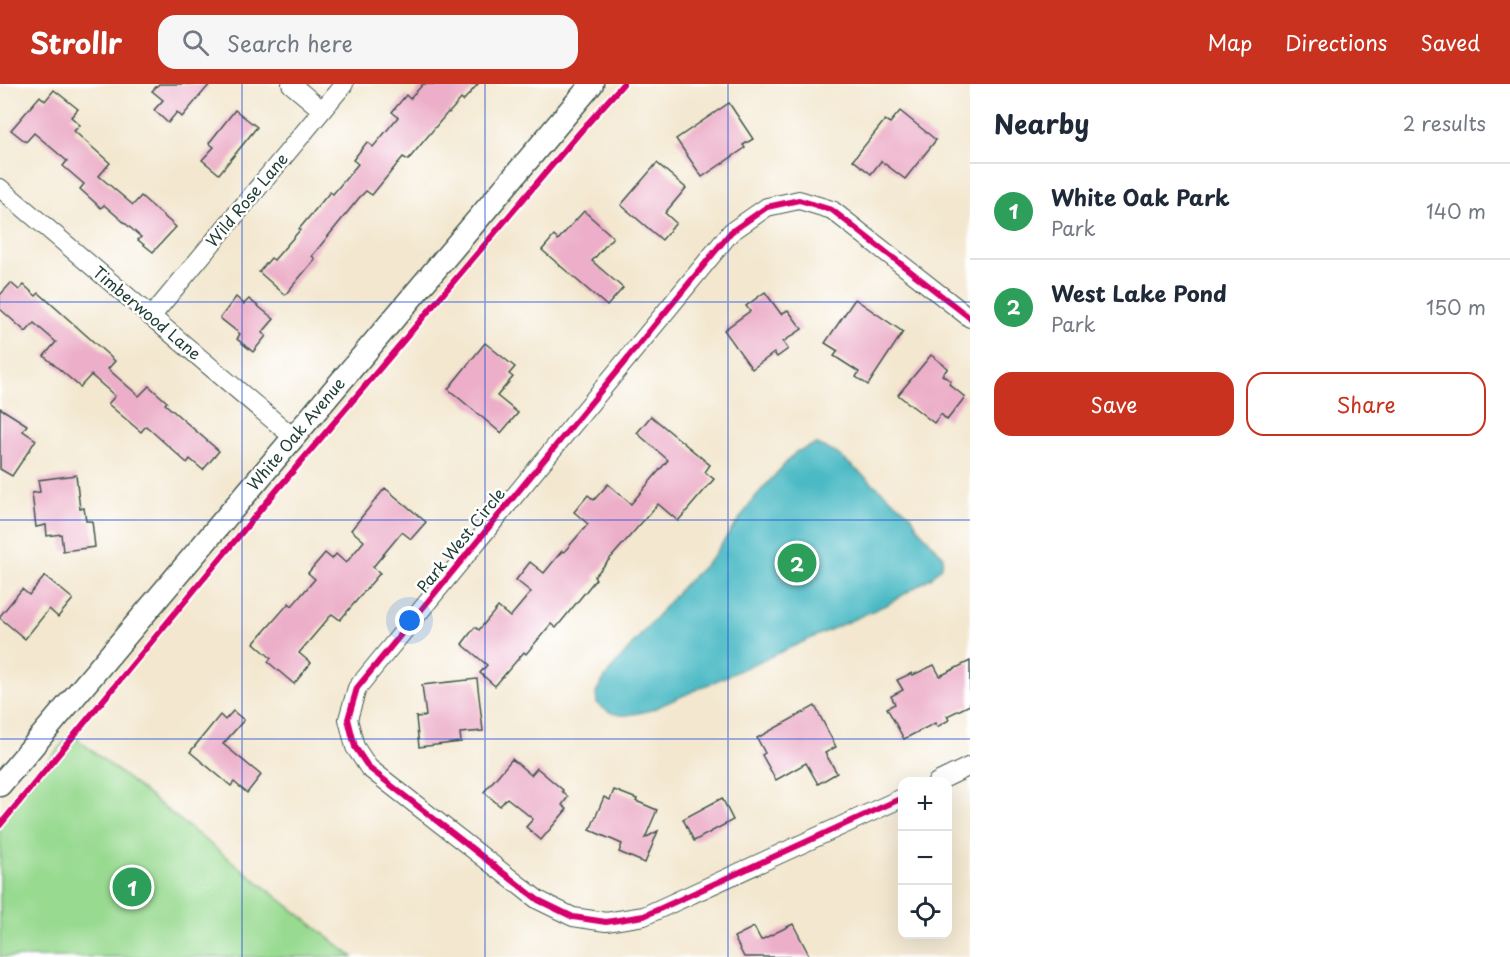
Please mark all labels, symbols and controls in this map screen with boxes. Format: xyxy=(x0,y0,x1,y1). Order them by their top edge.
search box xyxy=(158,15,578,69)
text: Strollr xyxy=(30,21,122,64)
icon: search xyxy=(179,26,212,59)
text: Search here xyxy=(227,26,353,59)
text: Map xyxy=(1207,26,1252,58)
text: Directions xyxy=(1285,26,1387,58)
text: Saved xyxy=(1420,26,1480,58)
text: Nearby xyxy=(994,104,1089,143)
text: 2 results xyxy=(1403,108,1486,138)
street label: Wild Rose Lane xyxy=(199,147,293,252)
text: White Oak Park xyxy=(1051,180,1230,213)
text: 1 xyxy=(1009,196,1018,226)
text: 140 m xyxy=(1426,196,1486,226)
text: Park xyxy=(1051,213,1096,243)
street label: Timberwood Lane xyxy=(88,260,207,365)
text: West Lake Pond xyxy=(1051,276,1227,309)
text: 2 xyxy=(1006,292,1021,322)
text: 150 m xyxy=(1426,292,1486,322)
text: Park xyxy=(1051,309,1096,339)
street label: White Oak Avenue xyxy=(241,371,350,495)
button: Save xyxy=(994,372,1234,436)
button: Share xyxy=(1246,372,1486,436)
street label: Park West Circle xyxy=(410,482,510,597)
pin: 2 xyxy=(778,540,816,586)
your location xyxy=(395,606,424,635)
map controls xyxy=(898,777,952,939)
button: + xyxy=(898,777,952,831)
button: − xyxy=(898,831,952,885)
pin: 1 xyxy=(112,864,152,910)
button: locate xyxy=(898,885,952,939)

